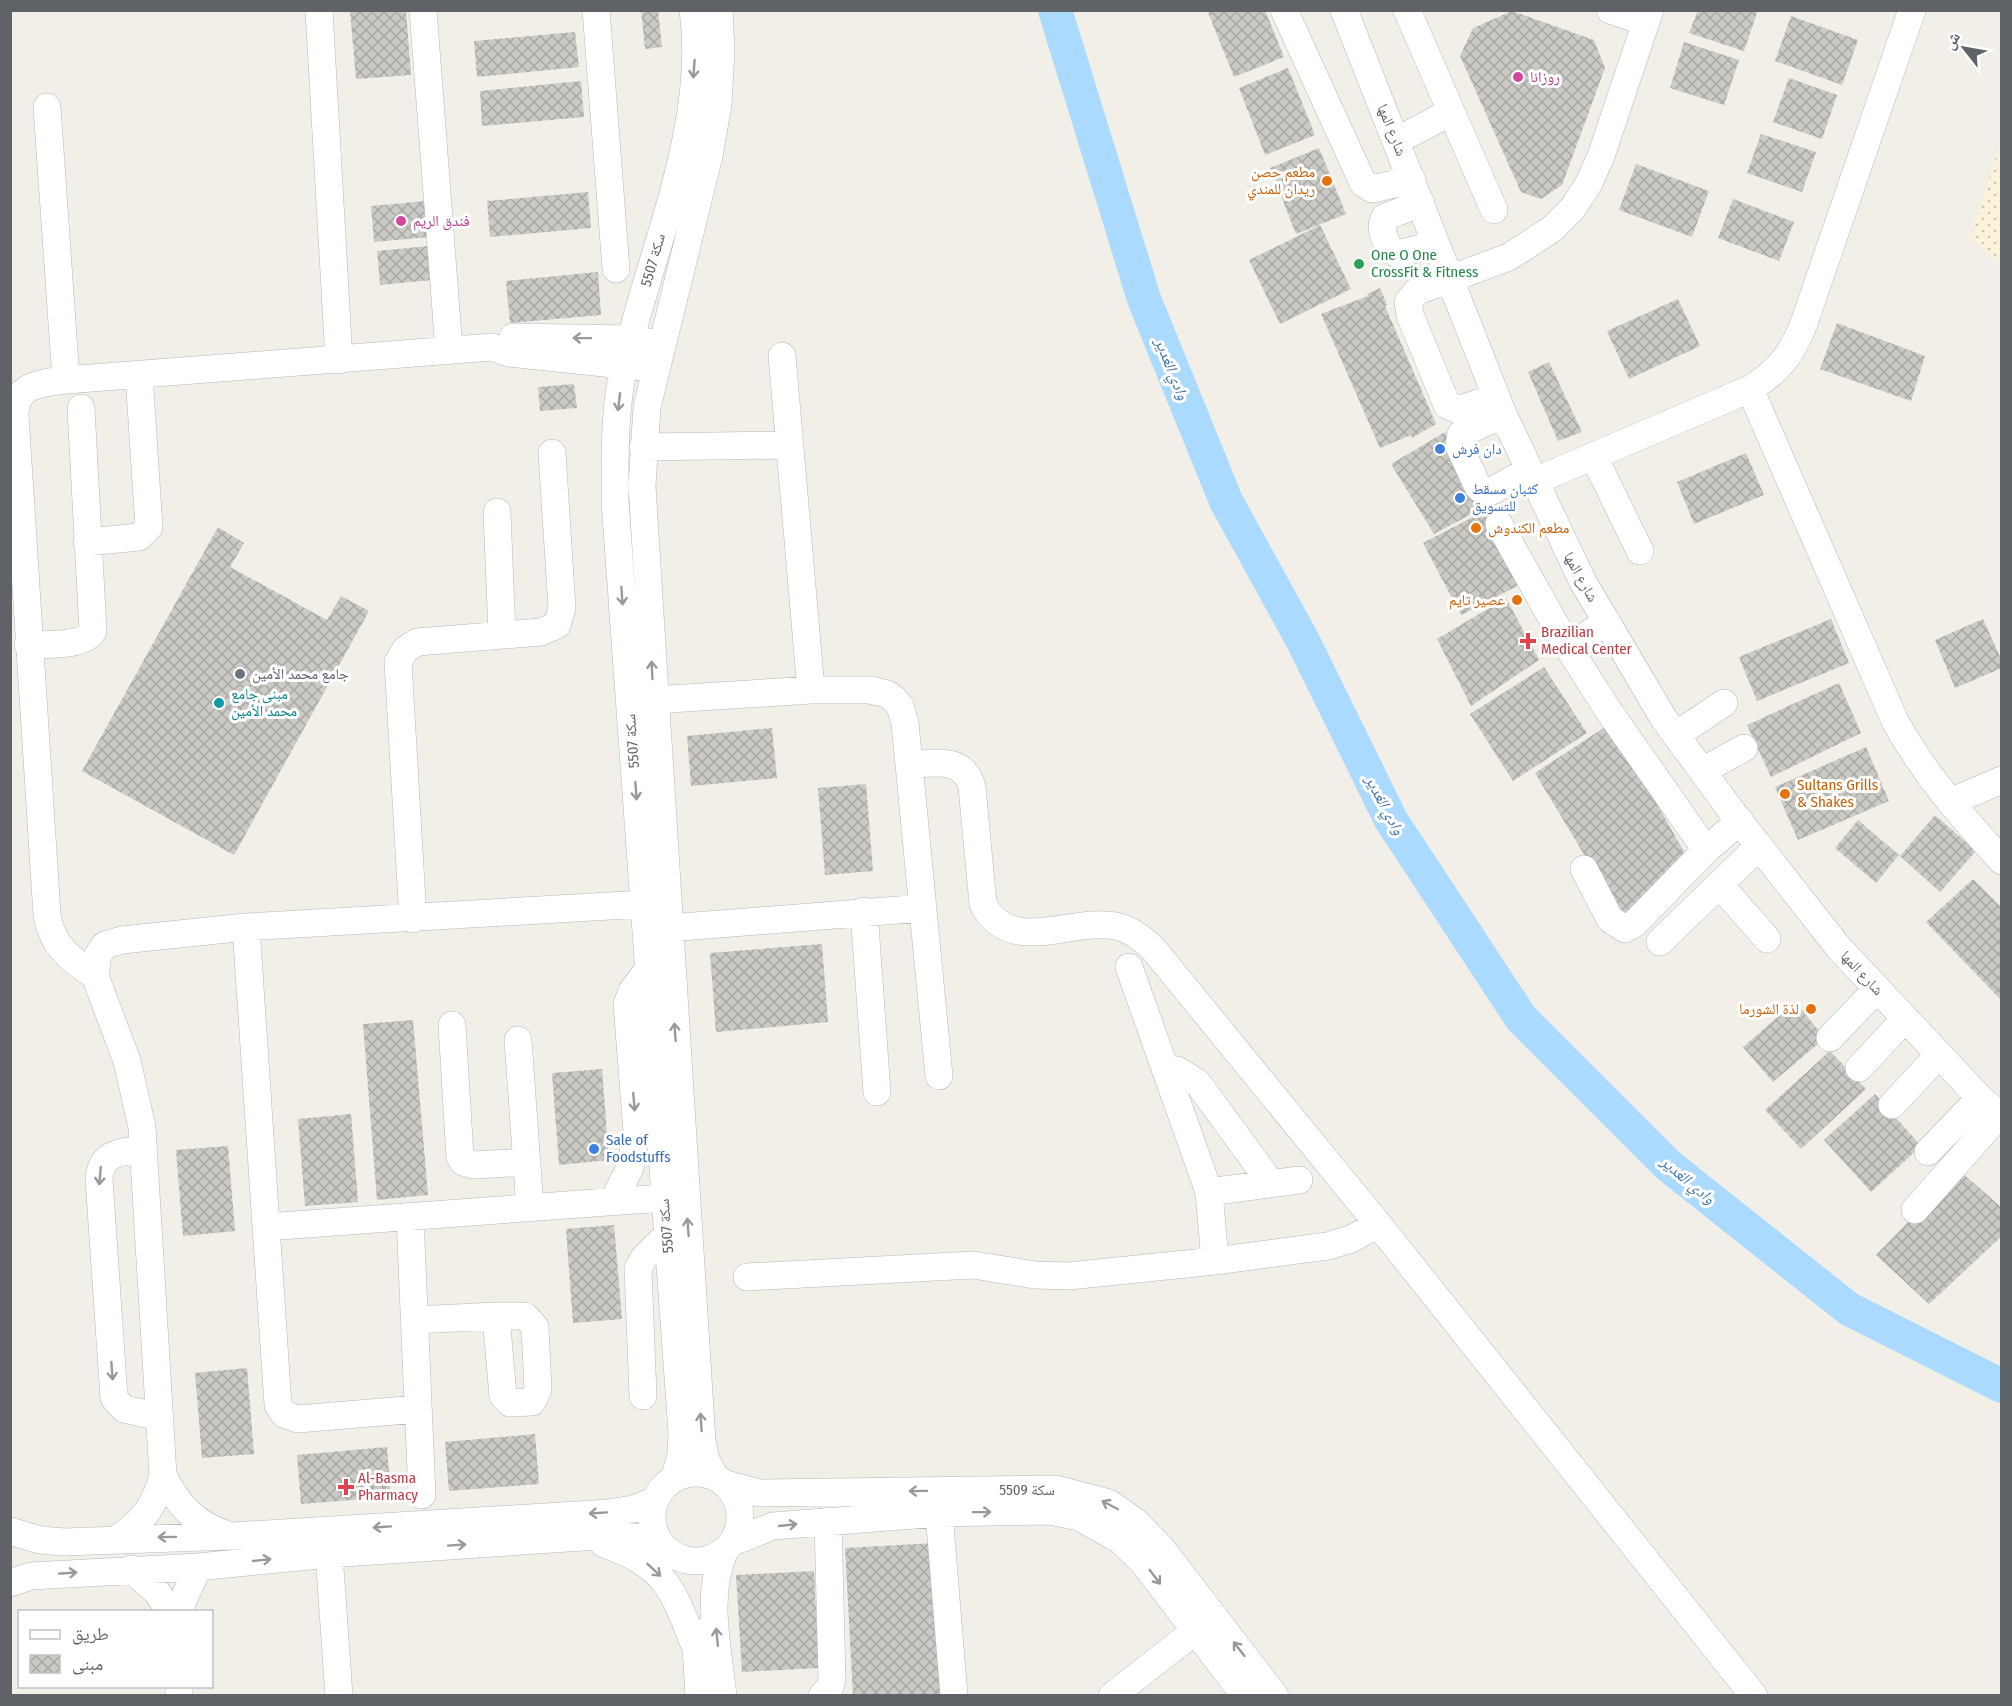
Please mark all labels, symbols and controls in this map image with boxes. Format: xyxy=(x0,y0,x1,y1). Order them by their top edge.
north arrow xyxy=(1934,18,1994,78)
text: ش xyxy=(1939,28,1964,53)
one-way arrow xyxy=(688,58,699,78)
place label: روزانا xyxy=(1530,68,1560,86)
marker: روزانا xyxy=(1511,70,1525,84)
street label: شارع المها xyxy=(1373,101,1411,159)
place label: مطعم حصن ريدان للمندي xyxy=(1247,163,1315,201)
marker: مطعم حصن ريدان للمندي xyxy=(1320,174,1334,188)
place label: فندق الريم xyxy=(413,212,470,231)
marker: فندق الريم xyxy=(394,214,408,228)
street label: سكة 5507 xyxy=(637,231,669,289)
place label: One O One CrossFit & Fitness xyxy=(1371,246,1478,281)
marker: One O One CrossFit & Fitness xyxy=(1352,257,1366,271)
one-way arrow xyxy=(573,332,593,344)
water label: وادي الغدير xyxy=(1148,334,1193,404)
one-way arrow xyxy=(613,391,624,411)
place label: دان فرش xyxy=(1452,440,1502,459)
marker: دان فرش xyxy=(1433,442,1447,456)
place label: كثبان مسقط للتسويق xyxy=(1472,480,1538,516)
marker: كثبان مسقط للتسويق xyxy=(1453,491,1467,505)
place label: مطعم الكندوش xyxy=(1488,519,1569,538)
marker: مطعم الكندوش xyxy=(1469,521,1483,535)
street label: شارع المها xyxy=(1559,549,1602,606)
one-way arrow xyxy=(617,586,628,606)
place label: عصير تايم xyxy=(1449,591,1505,610)
marker: عصير تايم xyxy=(1510,593,1524,607)
place label: Brazilian Medical Center xyxy=(1541,623,1633,658)
marker: Brazilian Medical Center xyxy=(1519,632,1537,650)
one-way arrow xyxy=(646,661,657,681)
place label: جامع محمد الأمين xyxy=(252,665,349,684)
marker: جامع محمد الأمين xyxy=(233,667,247,681)
place label: مبنى جامع محمد الأمين xyxy=(231,685,297,721)
marker: مبنى جامع محمد الأمين xyxy=(212,696,226,710)
street label: سكة 5507 xyxy=(621,713,643,769)
water label: وادي الغدير xyxy=(1358,771,1409,840)
place label: Sultans Grills & Shakes xyxy=(1797,776,1878,811)
one-way arrow xyxy=(631,780,642,800)
marker: Sultans Grills & Shakes xyxy=(1778,787,1792,801)
street label: شارع المها xyxy=(1836,947,1887,1000)
place label: لذة الشورما xyxy=(1739,1000,1799,1018)
marker: لذة الشورما xyxy=(1804,1002,1818,1016)
one-way arrow xyxy=(670,1023,681,1043)
one-way arrow xyxy=(629,1092,640,1112)
place label: Sale of Foodstuffs xyxy=(606,1131,671,1166)
marker: Sale of Foodstuffs xyxy=(587,1142,601,1156)
water label: وادي الغدير xyxy=(1654,1151,1719,1211)
one-way arrow xyxy=(94,1166,105,1186)
street label: سكة 5507 xyxy=(655,1198,677,1254)
one-way arrow xyxy=(682,1217,693,1237)
one-way arrow xyxy=(107,1360,118,1380)
one-way arrow xyxy=(695,1412,706,1432)
place label: Al-Basma Pharmacy xyxy=(358,1469,418,1504)
marker: Al-Basma Pharmacy xyxy=(339,1480,353,1494)
street label: سكة 5509 xyxy=(999,1481,1055,1499)
one-way arrow xyxy=(909,1485,929,1497)
one-way arrow xyxy=(1101,1499,1119,1511)
one-way arrow xyxy=(972,1506,992,1518)
one-way arrow xyxy=(588,1508,608,1519)
one-way arrow xyxy=(777,1519,797,1530)
one-way arrow xyxy=(373,1521,393,1532)
one-way arrow xyxy=(157,1532,177,1543)
one-way arrow xyxy=(446,1540,466,1551)
one-way arrow xyxy=(252,1554,272,1565)
one-way arrow xyxy=(646,1563,661,1577)
one-way arrow xyxy=(57,1568,77,1579)
one-way arrow xyxy=(1148,1568,1161,1584)
legend xyxy=(18,1610,213,1688)
text: طريق xyxy=(72,1623,109,1645)
one-way arrow xyxy=(711,1628,722,1648)
one-way arrow xyxy=(1233,1642,1246,1658)
text: مبنى xyxy=(72,1653,103,1675)

